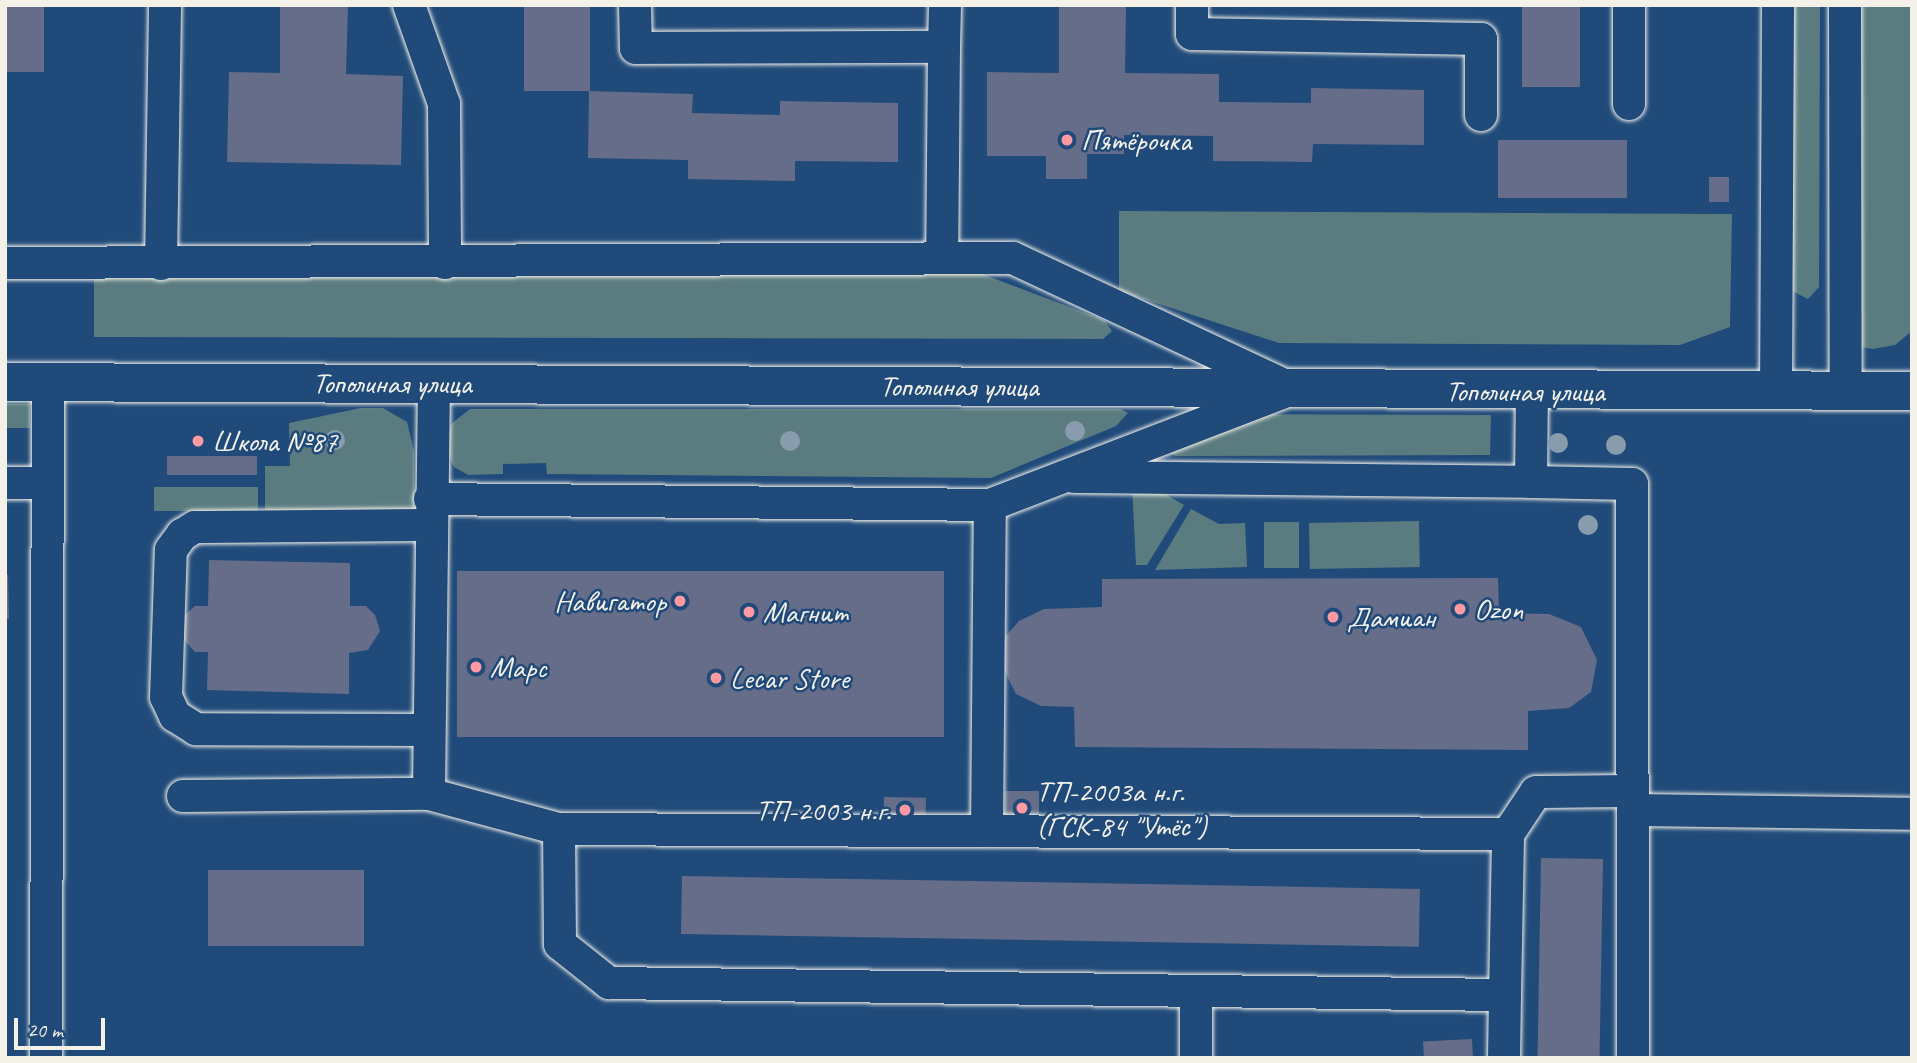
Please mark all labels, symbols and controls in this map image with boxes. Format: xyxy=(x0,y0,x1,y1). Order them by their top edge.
place label: Пятёрочка xyxy=(1081,122,1191,158)
marker: Пятёрочка xyxy=(1059,132,1075,148)
street label: Тополиная улица xyxy=(311,365,473,401)
street label: Тополиная улица xyxy=(878,368,1040,404)
street label: Тополиная улица xyxy=(1444,373,1606,409)
place label: Школа №87 xyxy=(212,423,337,459)
marker: Школа №87 xyxy=(190,433,206,449)
place label: Навигатор xyxy=(554,583,666,619)
place label: Ozon xyxy=(1474,591,1523,627)
marker: Навигатор xyxy=(672,593,688,609)
place label: Магнит xyxy=(763,594,848,630)
place label: Дамиан xyxy=(1347,599,1435,635)
marker: Ozon xyxy=(1452,601,1468,617)
marker: Магнит xyxy=(741,604,757,620)
marker: Дамиан xyxy=(1325,609,1341,625)
place label: Марс xyxy=(490,649,547,685)
marker: Марс xyxy=(468,659,484,675)
place label: Lecar Store xyxy=(730,660,850,696)
marker: Lecar Store xyxy=(708,670,724,686)
place label: ТП-2003а н.г. (ГСК-84 "Утёс") xyxy=(1036,773,1207,844)
place label: ТП-2003 н.г. xyxy=(756,792,891,828)
marker: ТП-2003а н.г. (ГСК-84 "Утёс") xyxy=(1014,800,1030,816)
marker: ТП-2003 н.г. xyxy=(897,802,913,818)
scale bar xyxy=(18,1004,108,1048)
text: 20 m xyxy=(27,1017,63,1043)

